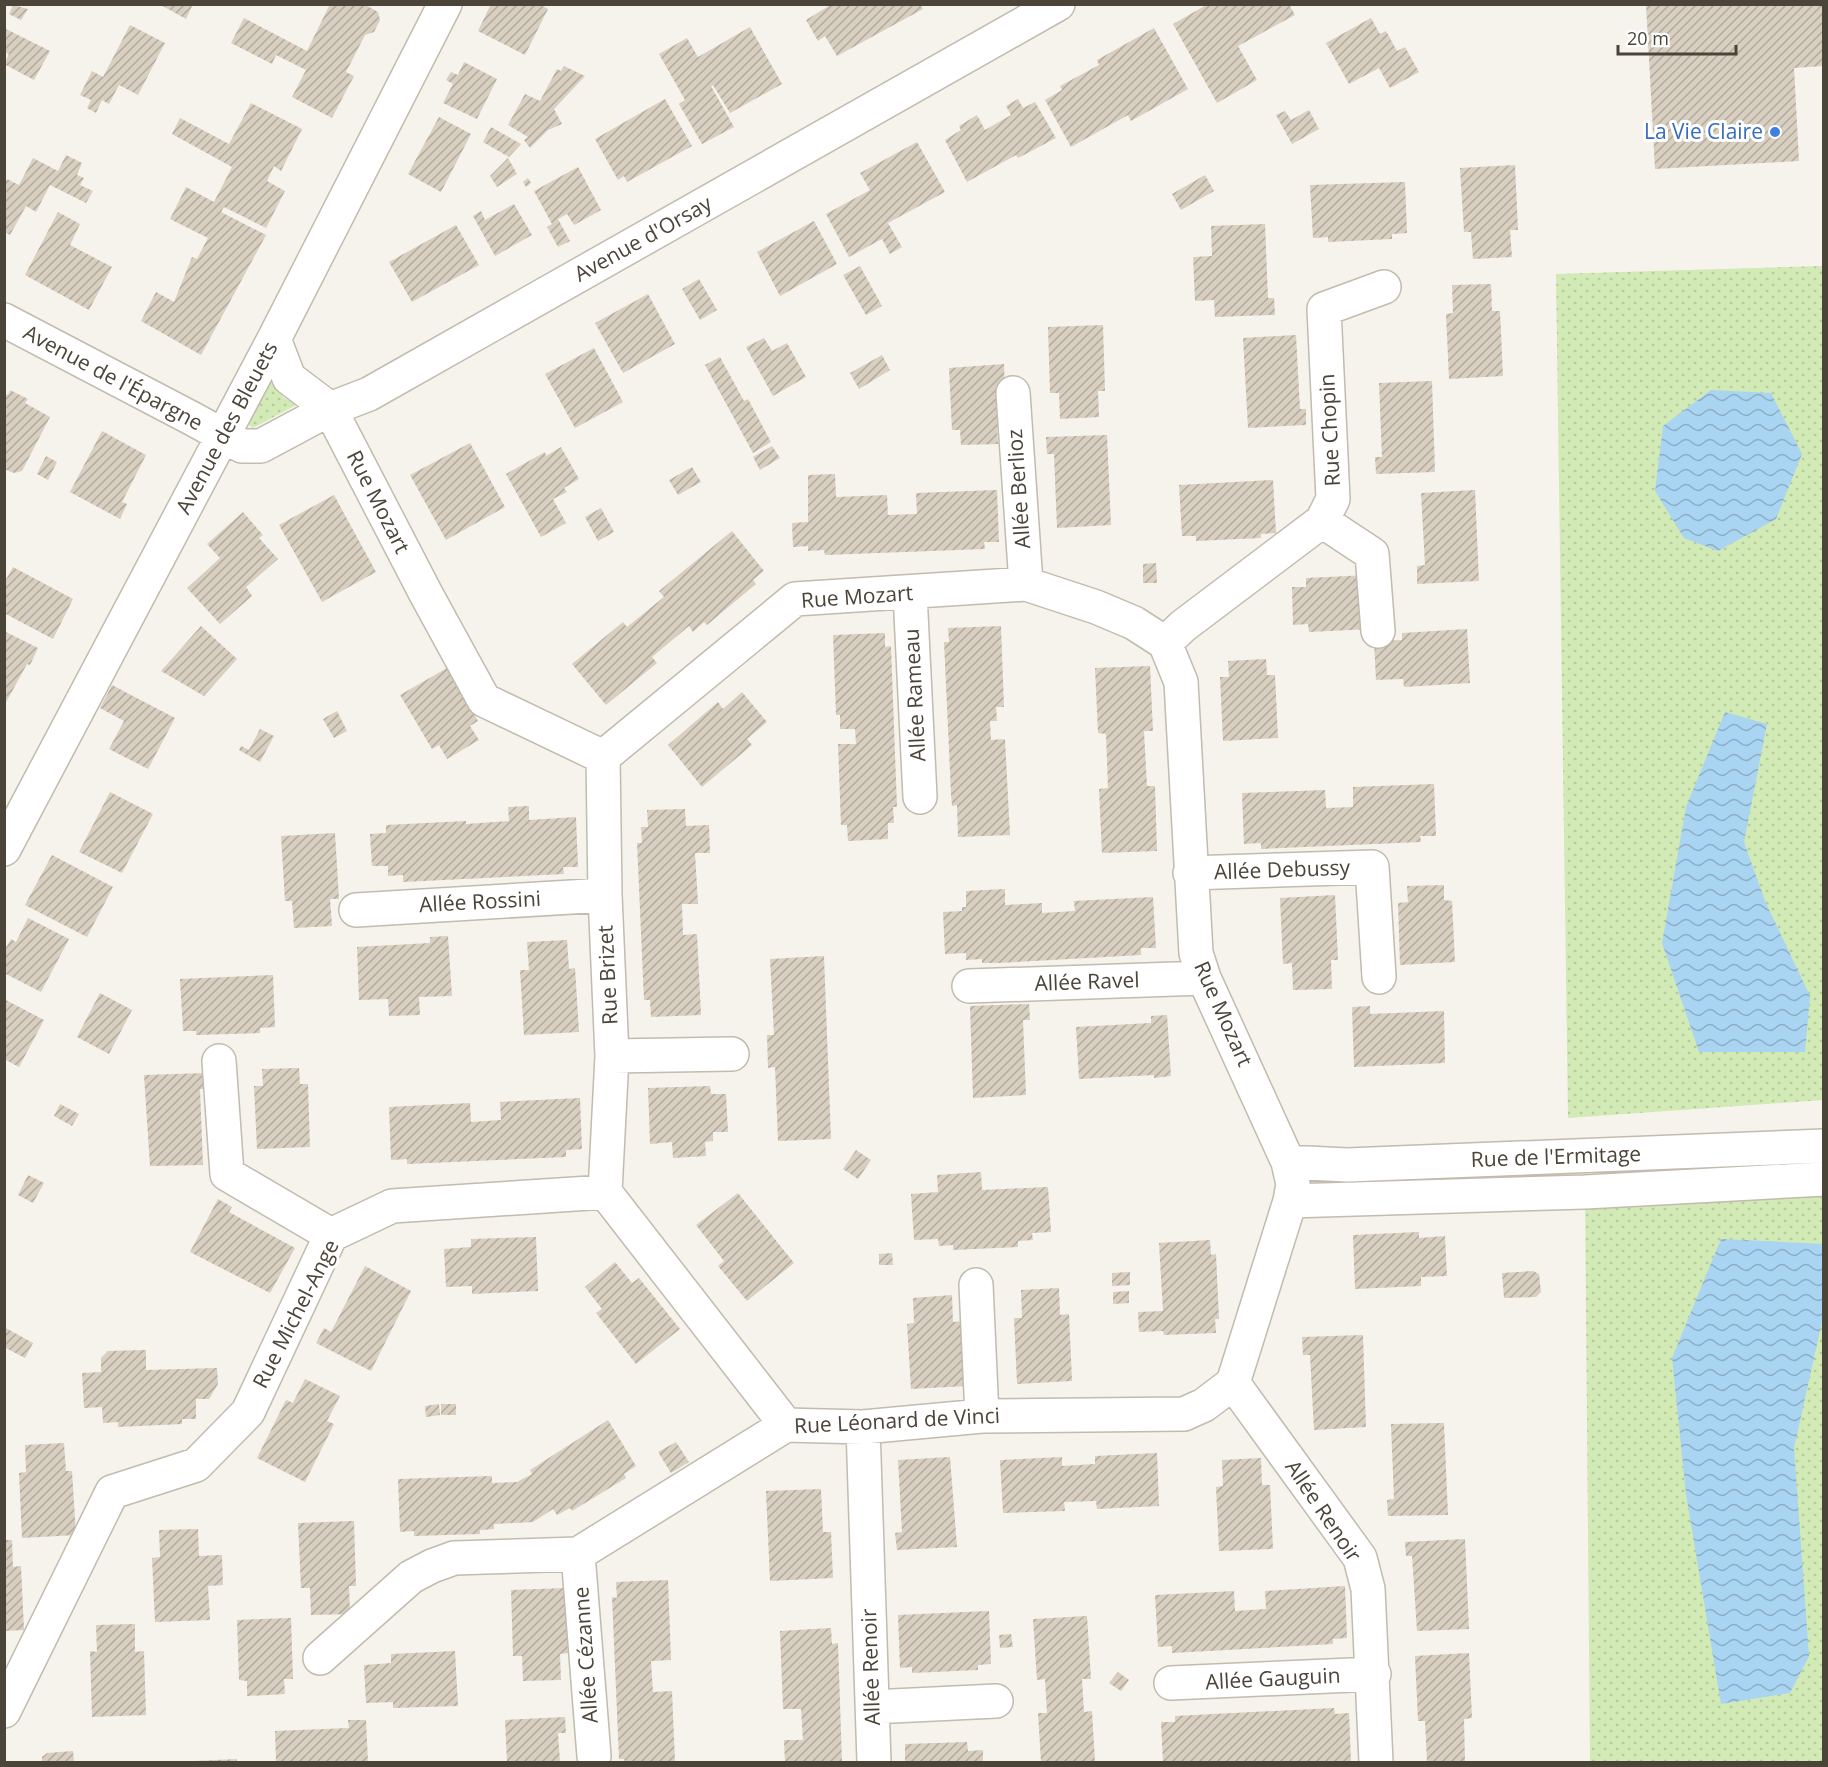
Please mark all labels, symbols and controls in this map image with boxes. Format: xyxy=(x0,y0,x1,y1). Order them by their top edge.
scale bar xyxy=(1618,18,1736,56)
text: 20 m xyxy=(1627,26,1669,50)
place label: La Vie Claire xyxy=(1644,117,1763,145)
marker: La Vie Claire xyxy=(1768,125,1782,139)
street label: Avenue d'Orsay xyxy=(569,189,717,287)
street label: Avenue de l'Épargne xyxy=(19,318,208,436)
street label: Avenue des Bleuets xyxy=(169,336,283,519)
street label: Rue Chopin xyxy=(1312,373,1346,487)
street label: Allée Berlioz xyxy=(1000,428,1036,550)
street label: Rue Mozart xyxy=(341,445,417,558)
street label: Rue Mozart xyxy=(800,578,914,614)
street label: Allée Rameau xyxy=(897,628,931,762)
street label: Allée Debussy xyxy=(1213,853,1351,885)
street label: Allée Rossini xyxy=(418,884,542,918)
street label: Rue Brizet xyxy=(590,925,624,1026)
street label: Rue Mozart xyxy=(1188,957,1260,1071)
street label: Allée Ravel xyxy=(1034,965,1140,997)
street label: Rue de l'Ermitage xyxy=(1470,1139,1642,1173)
street label: Rue Michel-Ange xyxy=(246,1234,345,1393)
street label: Rue Léonard de Vinci xyxy=(793,1401,1001,1439)
street label: Allée Renoir xyxy=(1279,1454,1368,1567)
street label: Allée Cézanne xyxy=(566,1586,604,1724)
street label: Allée Renoir xyxy=(854,1608,886,1726)
street label: Allée Gauguin xyxy=(1205,1660,1341,1696)

